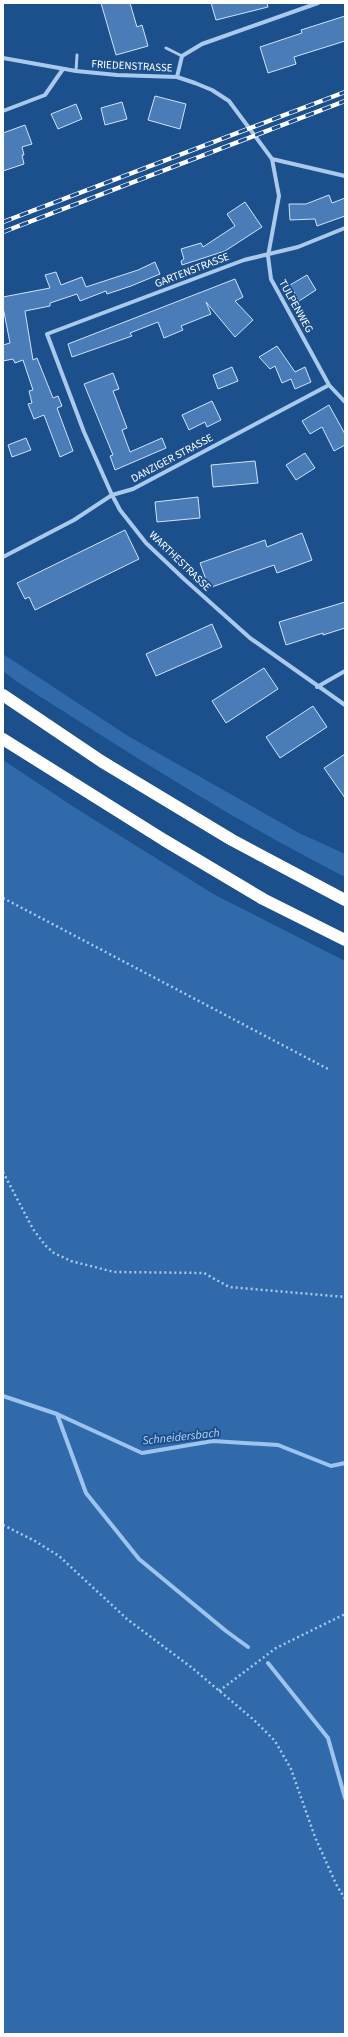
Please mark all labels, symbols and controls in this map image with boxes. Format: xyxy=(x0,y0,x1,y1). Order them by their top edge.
street label: FRIEDENSTRASSE xyxy=(91,56,173,76)
street label: GARTENSTRASSE xyxy=(153,249,232,291)
street label: TULPENWEG xyxy=(275,277,317,335)
street label: DANZIGER STRASSE xyxy=(128,430,216,486)
street label: WARTHESTRASSE xyxy=(146,528,214,595)
water label: Schneidersbach xyxy=(141,1424,221,1450)

